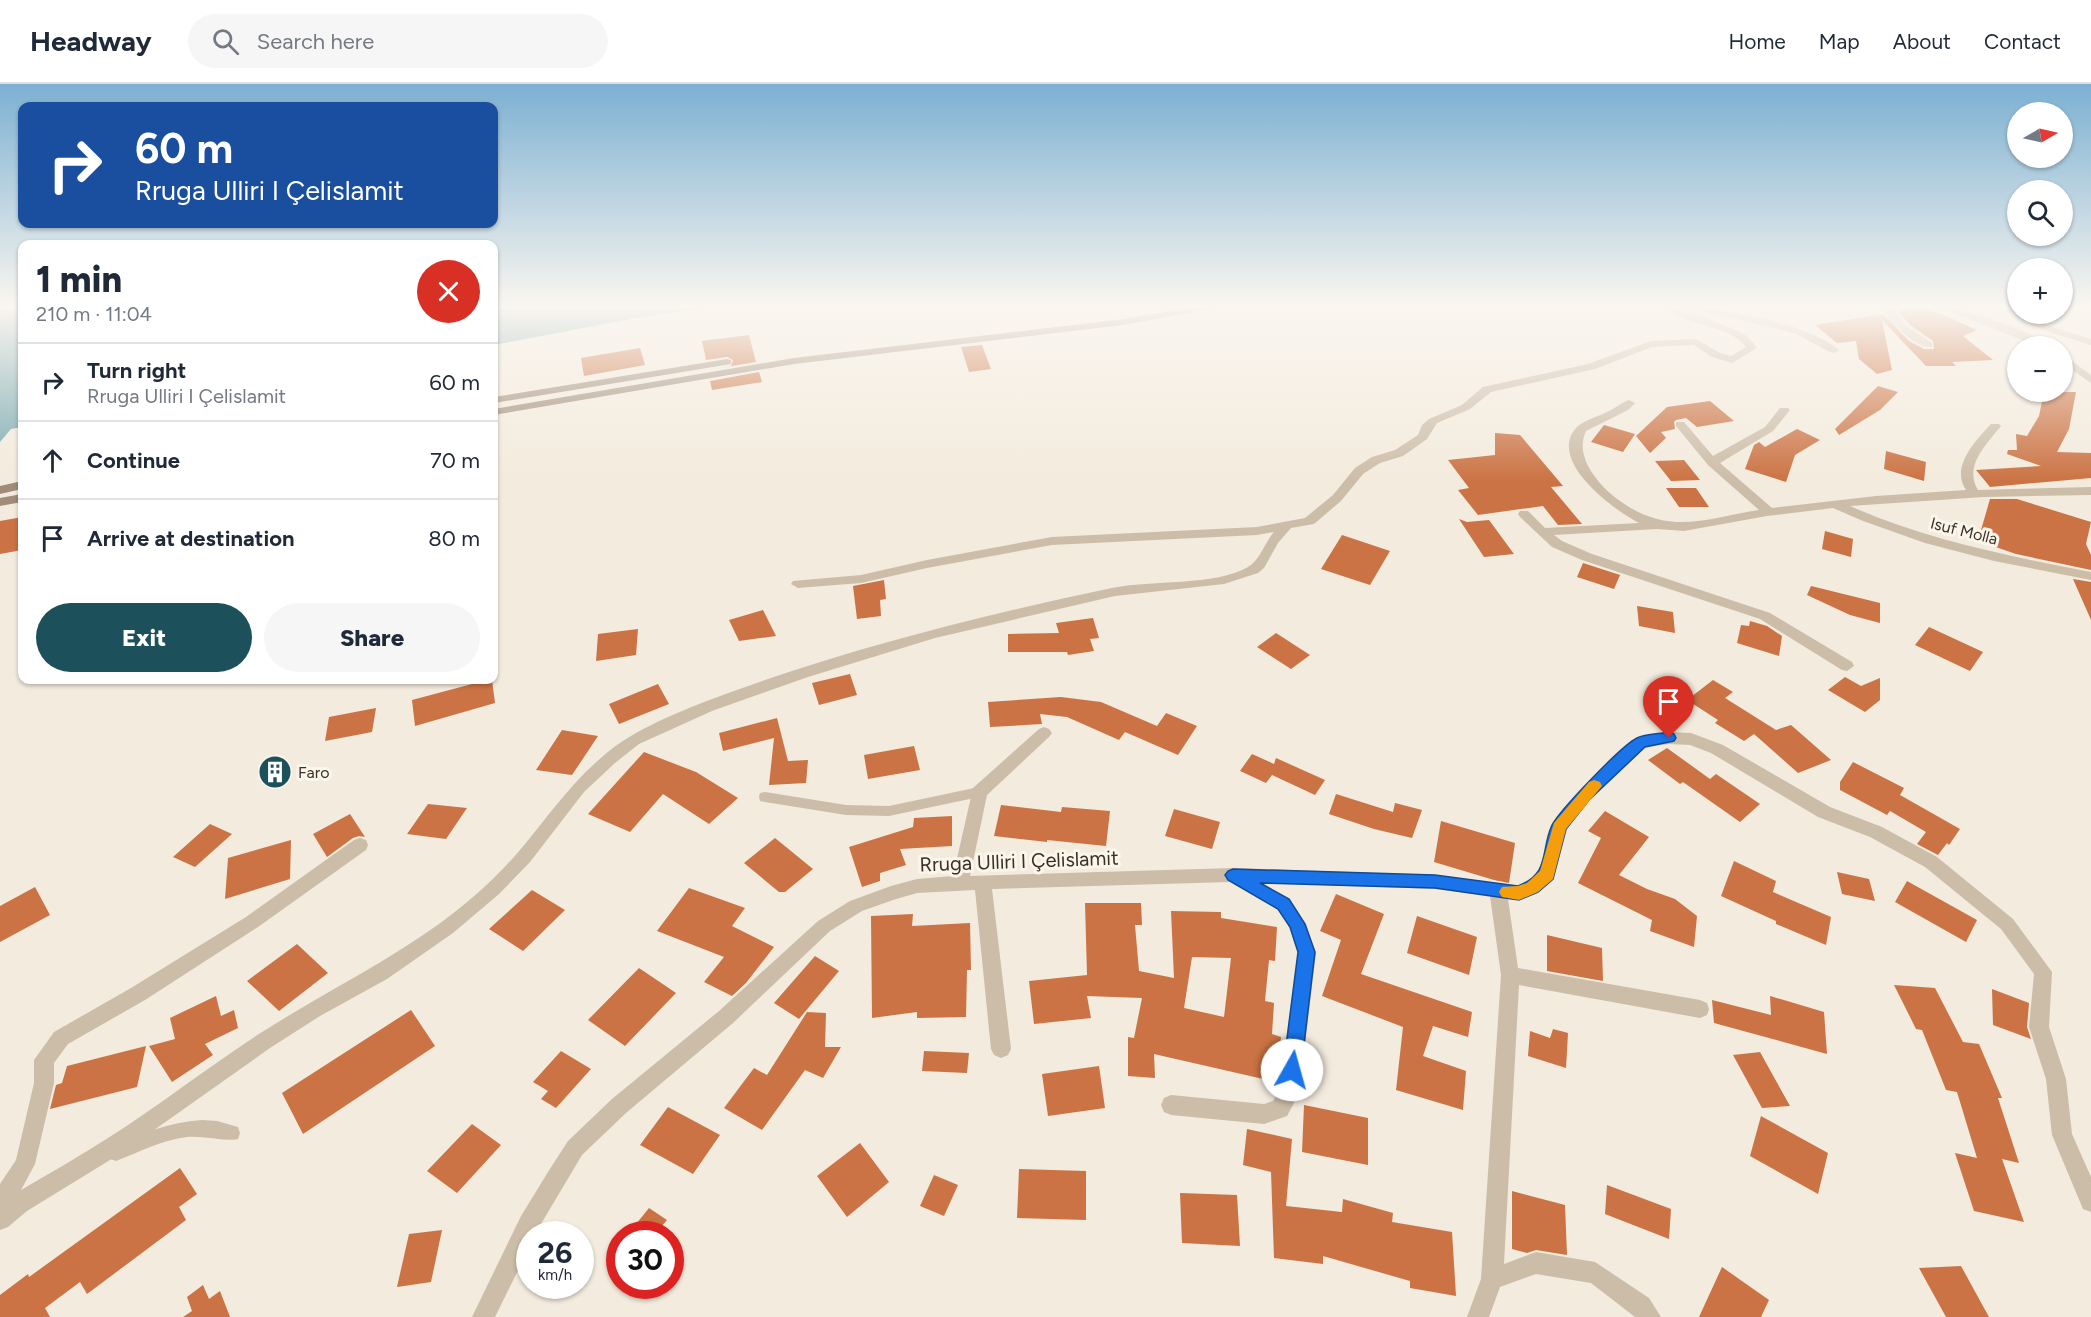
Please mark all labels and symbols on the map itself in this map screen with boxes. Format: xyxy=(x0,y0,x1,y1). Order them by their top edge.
north arrow xyxy=(2007,102,2073,168)
street label: Isuf Molla xyxy=(1928,513,2000,549)
pin xyxy=(1643,676,1694,738)
building icon: Faro xyxy=(257,754,293,790)
place label: Faro xyxy=(298,763,329,782)
street label: Rruga Ulliri I Çelislamit xyxy=(919,846,1119,876)
position arrow xyxy=(1260,1038,1324,1102)
speed limit sign: 30 xyxy=(606,1221,684,1299)

